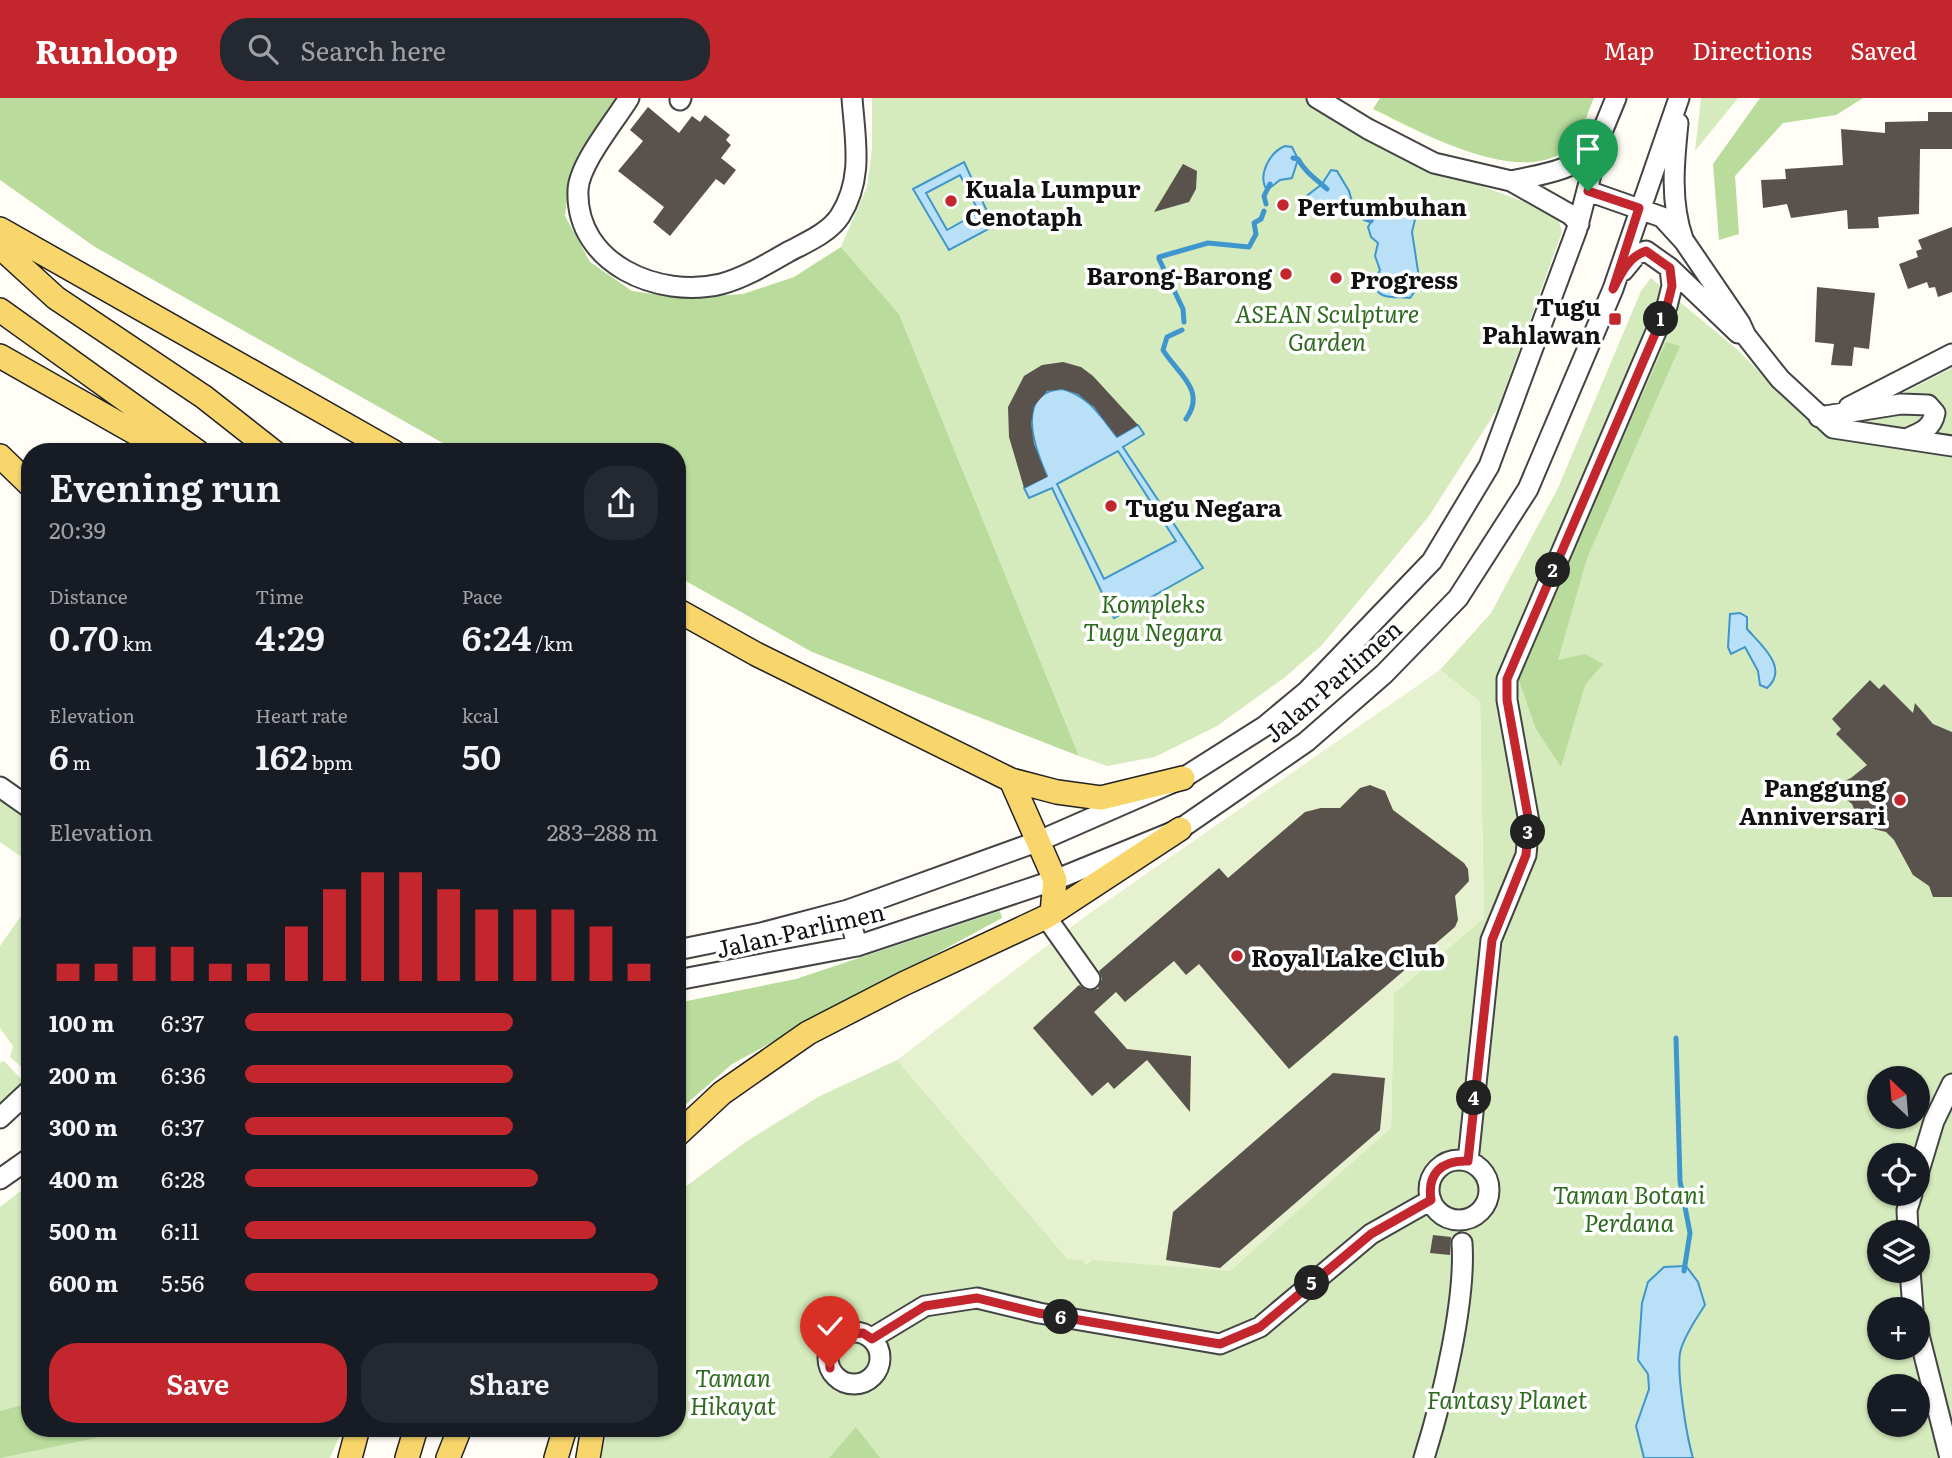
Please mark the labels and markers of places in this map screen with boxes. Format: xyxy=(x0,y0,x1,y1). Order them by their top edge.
pin xyxy=(1558,119,1618,191)
place label: Kuala Lumpur Cenotaph xyxy=(965,170,1140,233)
place label: Pertumbuhan xyxy=(1297,188,1467,223)
marker: Kuala Lumpur Cenotaph xyxy=(943,193,959,209)
marker: Pertumbuhan xyxy=(1275,197,1291,213)
place label: Barong-Barong xyxy=(1086,257,1272,292)
place label: Progress xyxy=(1350,261,1458,296)
marker: Barong-Barong xyxy=(1278,266,1294,282)
marker: Progress xyxy=(1328,270,1344,286)
place label: Tugu Pahlawan xyxy=(1482,288,1601,351)
pin: 1 xyxy=(1644,302,1678,336)
marker: Tugu Pahlawan xyxy=(1607,311,1623,327)
place label: Tugu Negara xyxy=(1125,489,1282,524)
marker: Tugu Negara xyxy=(1103,498,1119,514)
pin: 2 xyxy=(1536,552,1570,588)
place label: Panggung Anniversari xyxy=(1739,769,1886,832)
marker: Panggung Anniversari xyxy=(1892,792,1908,808)
pin: 3 xyxy=(1510,814,1546,850)
place label: Royal Lake Club xyxy=(1251,939,1445,974)
marker: Royal Lake Club xyxy=(1229,948,1245,964)
pin: 4 xyxy=(1456,1080,1492,1116)
pin: 5 xyxy=(1294,1266,1330,1300)
pin xyxy=(800,1296,860,1368)
pin: 6 xyxy=(1044,1300,1078,1334)

